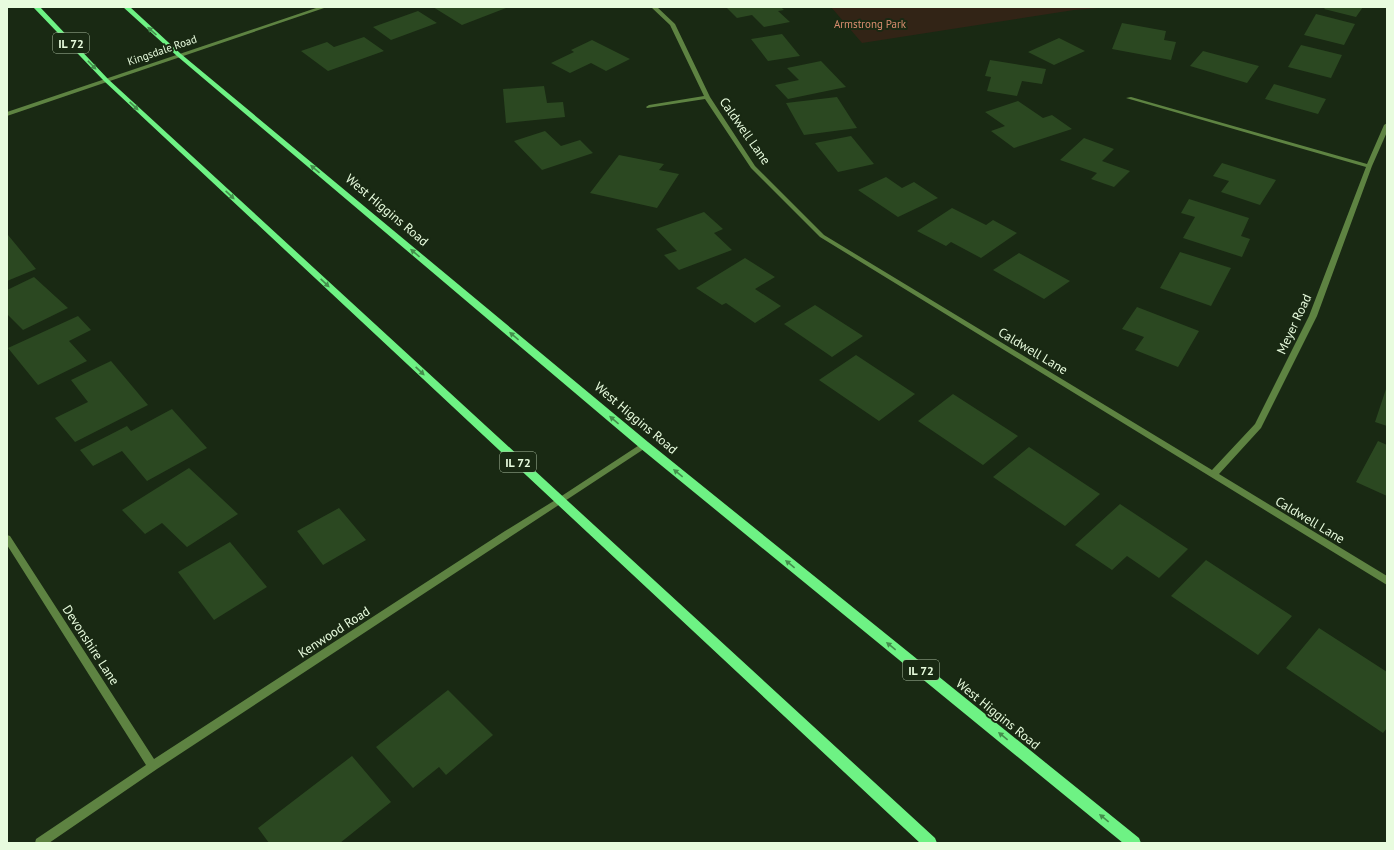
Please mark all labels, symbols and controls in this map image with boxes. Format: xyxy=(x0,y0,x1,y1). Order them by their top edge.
park label: Armstrong Park xyxy=(834,17,907,31)
one-way arrow xyxy=(147,26,157,36)
street label: Kingsdale Road xyxy=(125,32,199,68)
road number: IL 72 xyxy=(53,33,89,53)
one-way arrow xyxy=(87,60,97,70)
street label: Caldwell Lane xyxy=(716,94,774,168)
one-way arrow xyxy=(129,102,139,111)
one-way arrow xyxy=(310,165,320,174)
street label: West Higgins Road xyxy=(342,170,432,250)
one-way arrow xyxy=(224,190,235,199)
one-way arrow xyxy=(409,248,420,257)
one-way arrow xyxy=(320,278,330,288)
street label: Meyer Road xyxy=(1273,291,1315,357)
street label: Caldwell Lane xyxy=(995,324,1071,378)
one-way arrow xyxy=(509,332,520,341)
one-way arrow xyxy=(415,367,425,376)
street label: West Higgins Road xyxy=(591,378,681,458)
one-way arrow xyxy=(609,415,619,424)
road number: IL 72 xyxy=(500,452,536,472)
one-way arrow xyxy=(673,468,684,477)
street label: Caldwell Lane xyxy=(1272,493,1348,547)
one-way arrow xyxy=(785,559,795,568)
street label: Devonshire Lane xyxy=(59,602,123,688)
street label: Kenwood Road xyxy=(295,602,373,662)
one-way arrow xyxy=(885,641,896,650)
road number: IL 72 xyxy=(903,660,939,680)
street label: West Higgins Road xyxy=(952,675,1044,753)
one-way arrow xyxy=(997,732,1008,741)
one-way arrow xyxy=(1098,814,1109,823)

